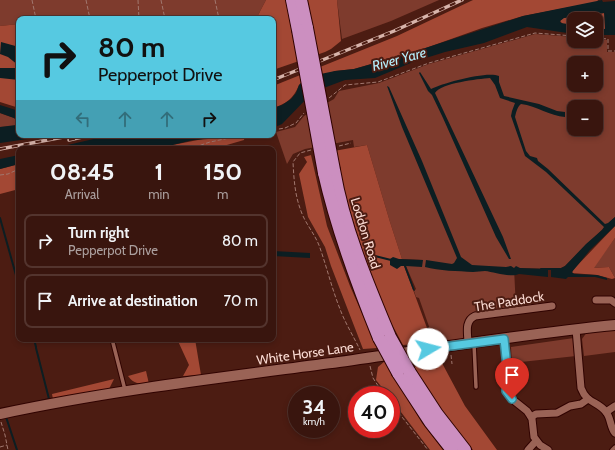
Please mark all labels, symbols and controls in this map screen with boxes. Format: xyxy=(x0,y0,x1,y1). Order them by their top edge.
map controls xyxy=(567,12,603,136)
button: layers xyxy=(567,12,603,48)
text: 80 m xyxy=(98,30,165,64)
icon: right xyxy=(32,32,84,84)
water label: River Yare xyxy=(370,43,429,75)
button: + xyxy=(567,56,603,92)
text: Pepperpot Drive xyxy=(98,64,223,86)
button: − xyxy=(567,100,603,136)
icon: left xyxy=(72,108,94,130)
icon: ahead xyxy=(114,108,136,130)
icon: ahead xyxy=(156,108,178,130)
icon: right xyxy=(198,108,220,130)
text: 08:45 xyxy=(50,157,114,186)
text: 1 xyxy=(154,157,163,186)
text: 150 xyxy=(203,157,242,186)
text: Arrival xyxy=(65,186,99,202)
text: min xyxy=(148,186,170,202)
text: m xyxy=(217,186,228,202)
street label: Loddon Road xyxy=(348,196,384,270)
text: Turn right xyxy=(68,224,129,242)
icon: right xyxy=(34,230,56,252)
text: 80 m xyxy=(222,232,258,250)
text: Pepperpot Drive xyxy=(68,242,158,258)
street label: The Paddock xyxy=(473,288,545,314)
icon: arrive xyxy=(34,290,56,312)
text: Arrive at destination xyxy=(68,292,198,310)
text: 70 m xyxy=(224,292,258,310)
position arrow xyxy=(407,328,449,370)
street label: White Horse Lane xyxy=(255,338,355,368)
pin xyxy=(495,358,529,399)
icon: arrive xyxy=(501,364,523,386)
speed limit sign: 40 xyxy=(348,386,400,438)
text: 34 xyxy=(302,395,326,419)
text: km/h xyxy=(303,415,325,428)

